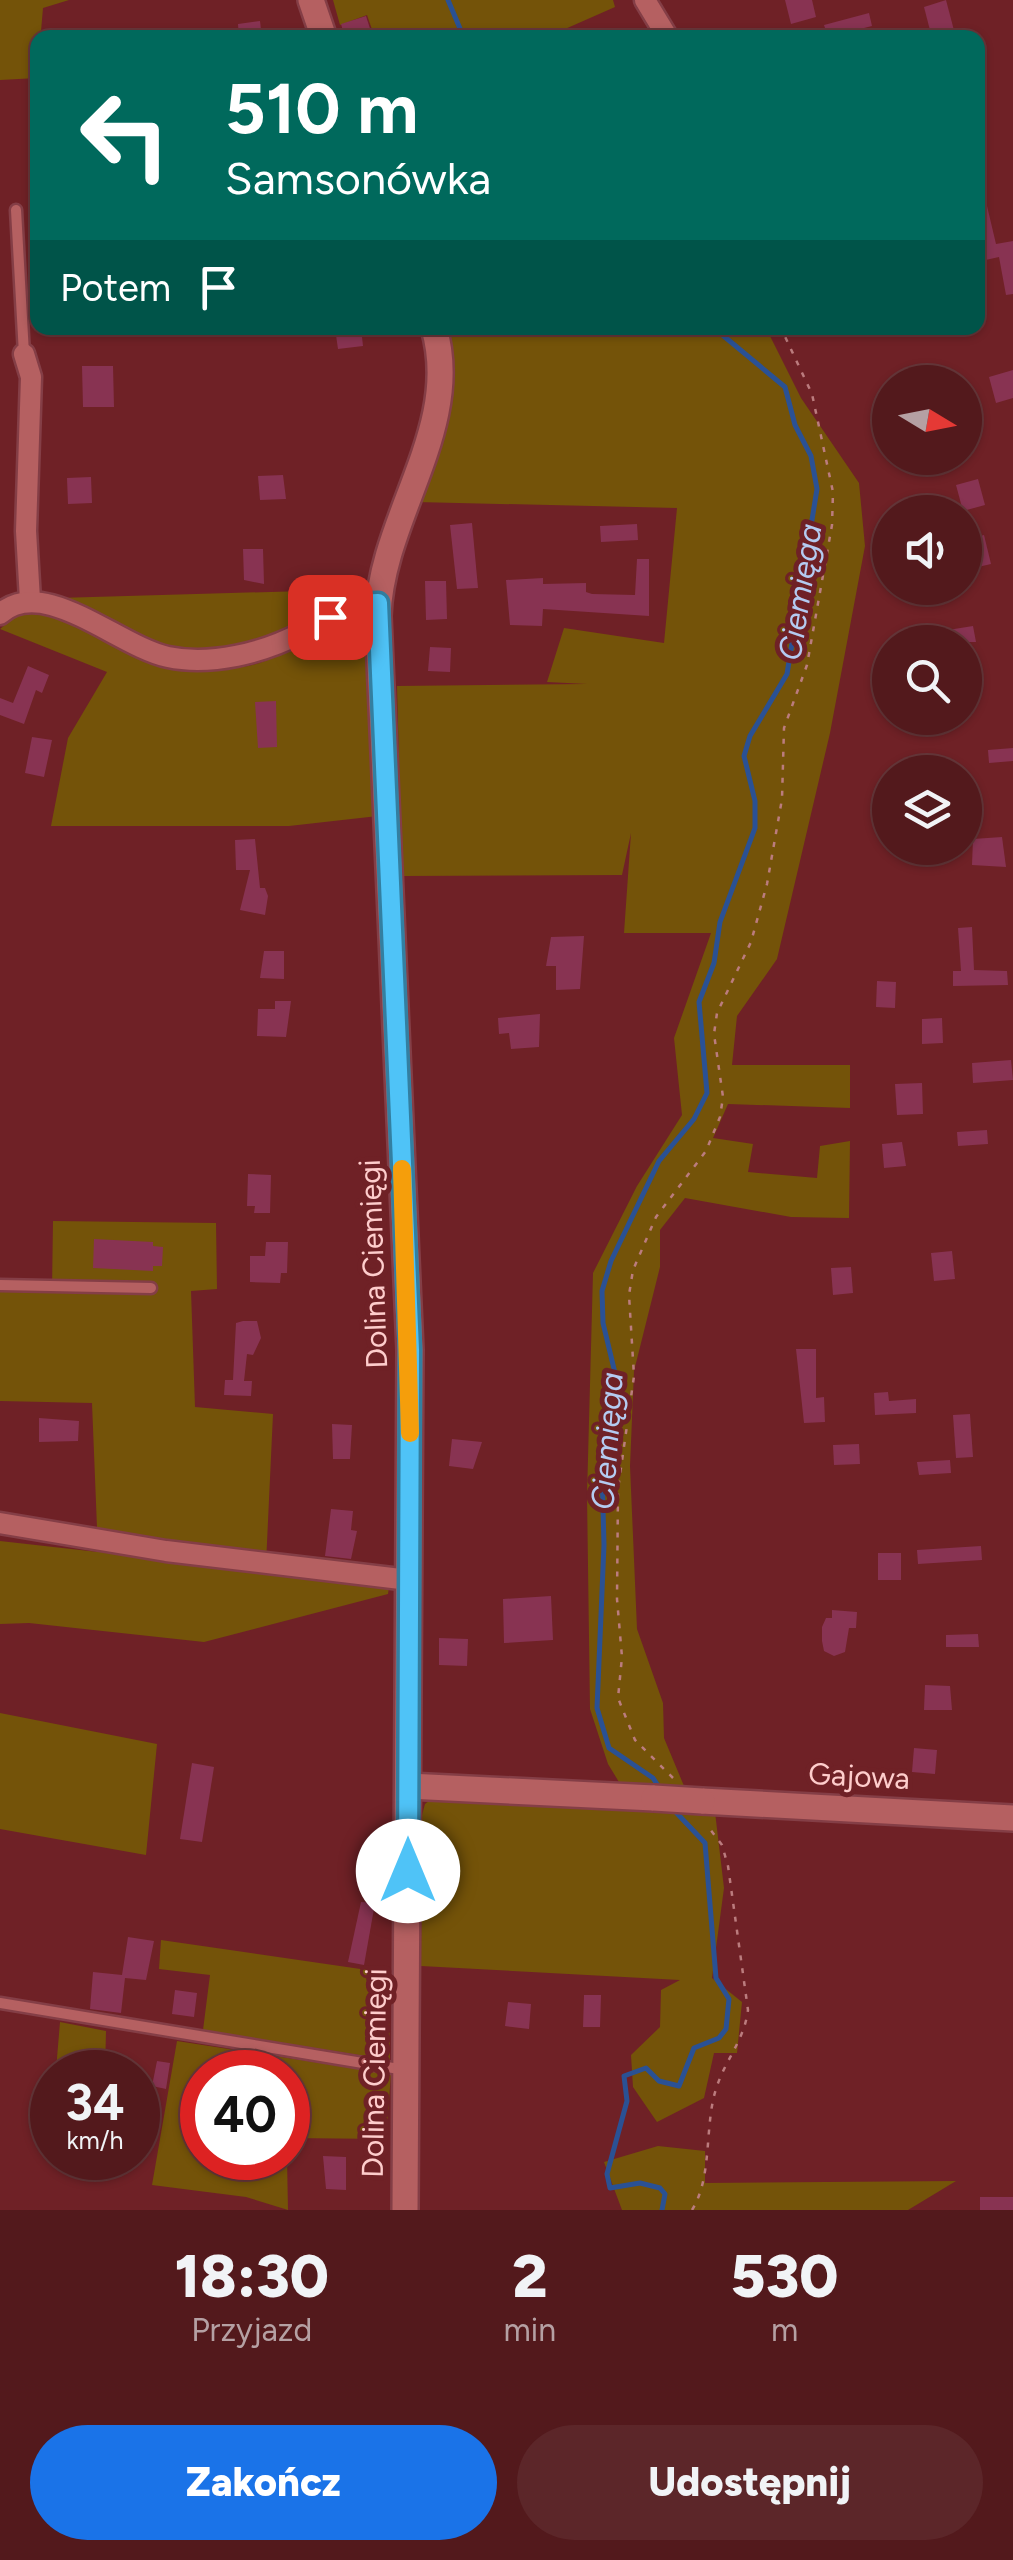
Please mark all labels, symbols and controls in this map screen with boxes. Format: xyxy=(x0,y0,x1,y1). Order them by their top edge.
text: 510 m xyxy=(225,66,418,151)
icon: left xyxy=(60,70,190,200)
text: Samsonówka xyxy=(225,151,491,205)
icon: arrive xyxy=(191,260,246,315)
text: Potem xyxy=(60,265,171,311)
north arrow xyxy=(872,365,982,475)
map controls xyxy=(872,365,982,865)
button: sound xyxy=(872,495,982,605)
water label: Ciemięga xyxy=(770,521,830,663)
pin xyxy=(288,575,373,660)
icon: arrive xyxy=(303,590,358,645)
button: search xyxy=(872,625,982,735)
button: layers xyxy=(872,755,982,865)
street label: Dolina Ciemięgi xyxy=(351,1159,395,1369)
water label: Ciemięga xyxy=(583,1371,631,1511)
street label: Gajowa xyxy=(807,1755,911,1797)
position arrow xyxy=(356,1819,460,1923)
street label: Dolina Ciemięgi xyxy=(354,1968,394,2178)
speed limit sign: 40 xyxy=(180,2050,310,2180)
text: 34 xyxy=(65,2072,125,2133)
text: km/h xyxy=(66,2125,124,2155)
text: 18:30 xyxy=(175,2240,329,2312)
text: 2 xyxy=(512,2240,547,2312)
text: 530 xyxy=(731,2240,838,2312)
text: Przyjazd xyxy=(191,2311,312,2349)
text: min xyxy=(504,2311,556,2349)
text: m xyxy=(771,2311,798,2349)
button: Zakończ xyxy=(30,2425,497,2540)
button: Udostępnij xyxy=(517,2425,983,2540)

